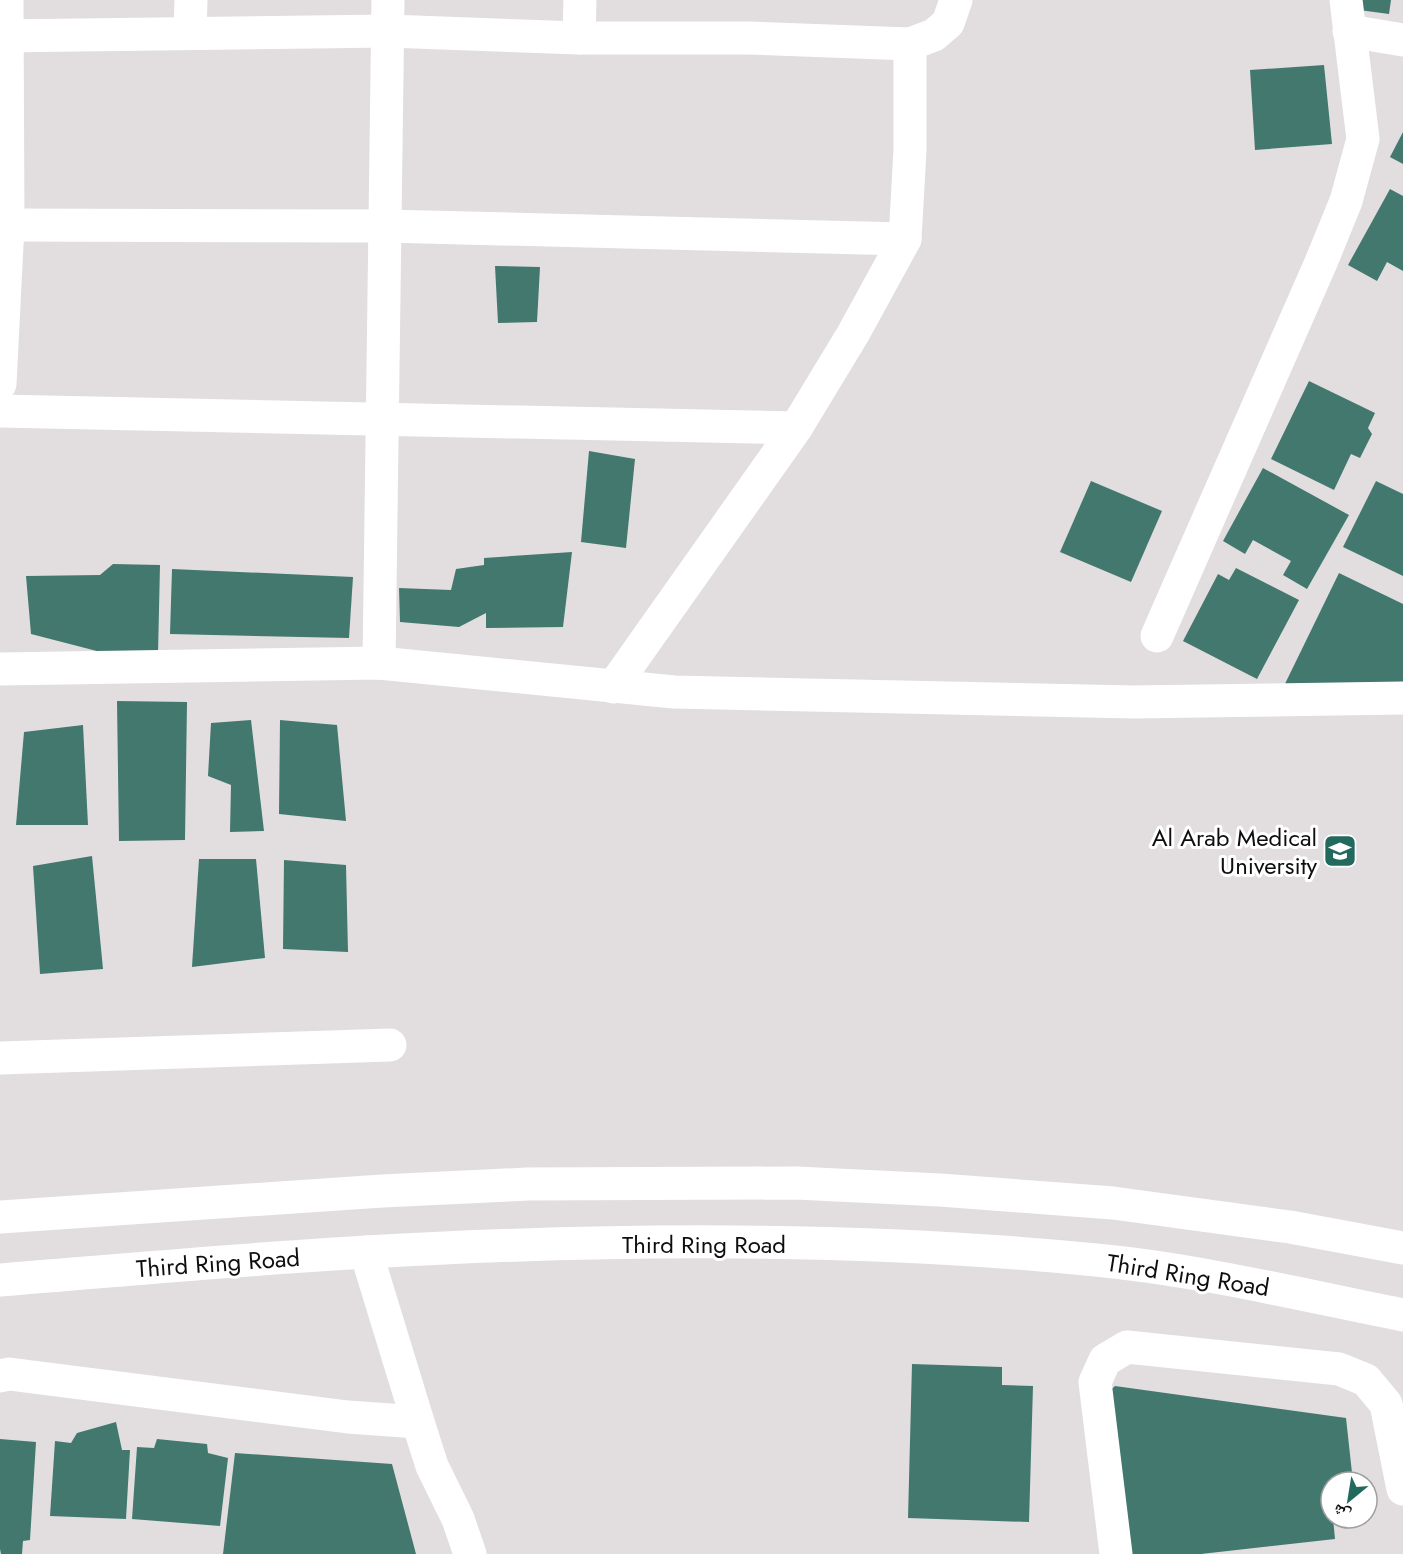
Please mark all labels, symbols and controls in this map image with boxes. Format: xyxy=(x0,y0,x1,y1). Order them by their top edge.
place label: Al Arab Medical University xyxy=(1152,820,1317,883)
school or university icon: Al Arab Medical University xyxy=(1322,833,1358,869)
street label: Third Ring Road xyxy=(622,1227,786,1262)
street label: Third Ring Road xyxy=(135,1240,301,1286)
street label: Third Ring Road xyxy=(1104,1245,1272,1305)
north arrow xyxy=(1319,1470,1379,1530)
text: ش xyxy=(1329,1498,1355,1527)

